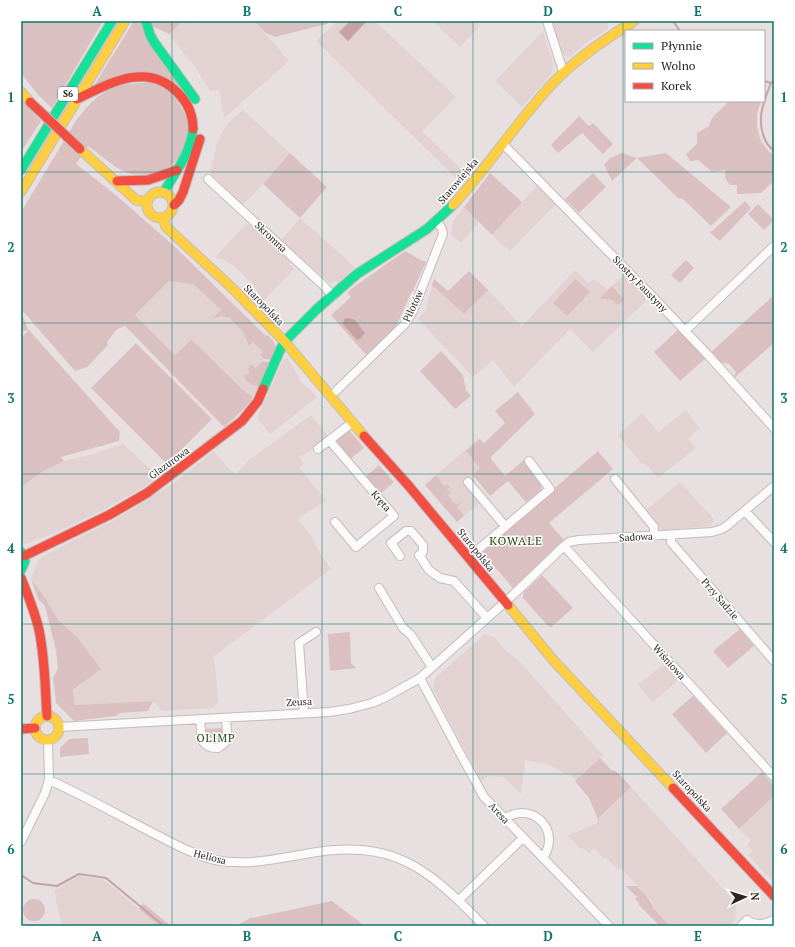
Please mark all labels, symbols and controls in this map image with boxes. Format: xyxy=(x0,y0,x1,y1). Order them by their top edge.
text: A xyxy=(92,2,102,20)
text: B xyxy=(243,2,251,20)
text: C xyxy=(394,2,402,20)
text: D xyxy=(543,2,553,20)
text: E xyxy=(694,2,702,20)
legend xyxy=(625,30,765,102)
text: Płynnie xyxy=(661,38,702,53)
text: Wolno xyxy=(661,58,696,73)
text: Korek xyxy=(661,78,692,93)
road number: S6 xyxy=(58,87,78,101)
text: 1 xyxy=(7,88,15,106)
text: 1 xyxy=(780,88,788,106)
street label: Starowiejska xyxy=(435,155,481,207)
street label: Skromna xyxy=(252,219,290,255)
text: 2 xyxy=(7,238,15,256)
text: 2 xyxy=(780,238,788,256)
street label: Siostry Faustyny xyxy=(610,253,671,316)
street label: Staropolska xyxy=(241,282,287,328)
street label: Pilotów xyxy=(400,287,426,324)
text: 3 xyxy=(7,389,15,407)
text: 3 xyxy=(780,389,788,407)
street label: Glazurowa xyxy=(146,444,192,482)
street label: Kręta xyxy=(368,488,394,514)
street label: Staropolska xyxy=(455,526,497,574)
street label: Sadowa xyxy=(619,530,653,544)
district label: KOWALE xyxy=(489,533,543,548)
text: 4 xyxy=(7,539,15,557)
text: 4 xyxy=(780,539,788,557)
street label: Przy Sadzie xyxy=(698,576,742,622)
street label: Wiśniowa xyxy=(650,642,688,682)
text: 5 xyxy=(7,690,15,708)
text: 5 xyxy=(780,690,788,708)
street label: Zeusa xyxy=(286,695,312,709)
district label: OLIMP xyxy=(196,731,236,745)
street label: Staropolska xyxy=(669,767,715,815)
street label: Aresa xyxy=(486,799,512,827)
text: 6 xyxy=(7,840,15,858)
text: 6 xyxy=(780,840,788,858)
street label: Heliosa xyxy=(192,847,228,867)
north arrow xyxy=(725,877,765,917)
text: N xyxy=(748,892,762,902)
text: A xyxy=(92,927,102,945)
text: B xyxy=(243,927,251,945)
text: C xyxy=(394,927,402,945)
text: D xyxy=(543,927,553,945)
text: E xyxy=(694,927,702,945)

